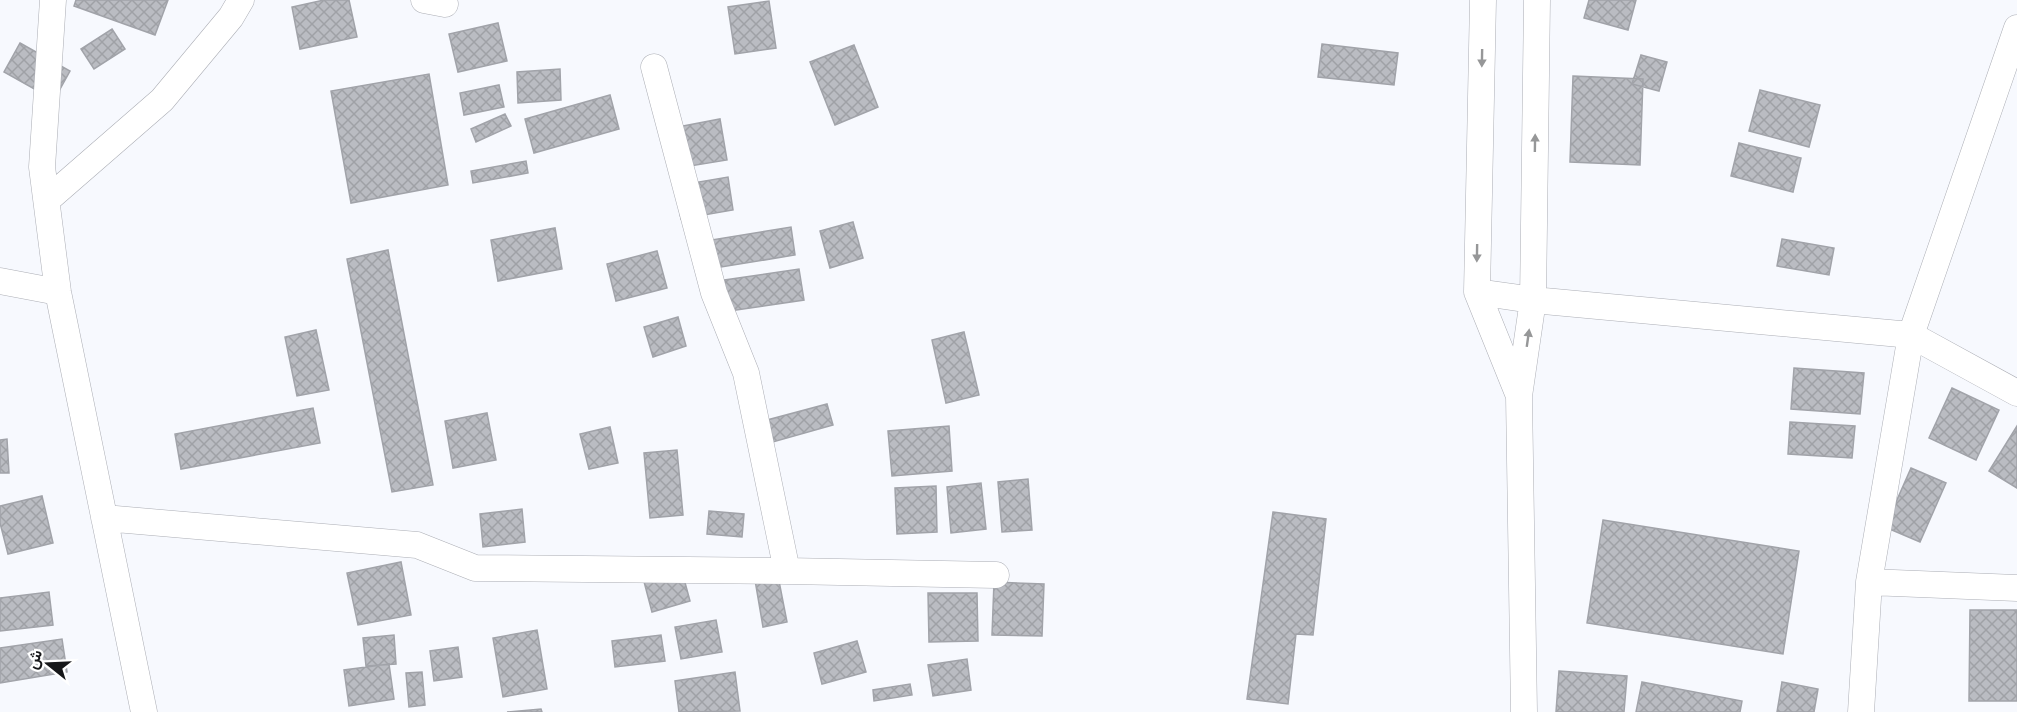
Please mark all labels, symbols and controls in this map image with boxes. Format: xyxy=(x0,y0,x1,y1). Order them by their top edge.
one-way arrow xyxy=(1477,49,1486,68)
one-way arrow xyxy=(1530,134,1540,153)
one-way arrow xyxy=(1473,244,1482,263)
one-way arrow xyxy=(1523,328,1532,347)
north arrow xyxy=(18,634,78,694)
text: ش xyxy=(21,647,48,672)

